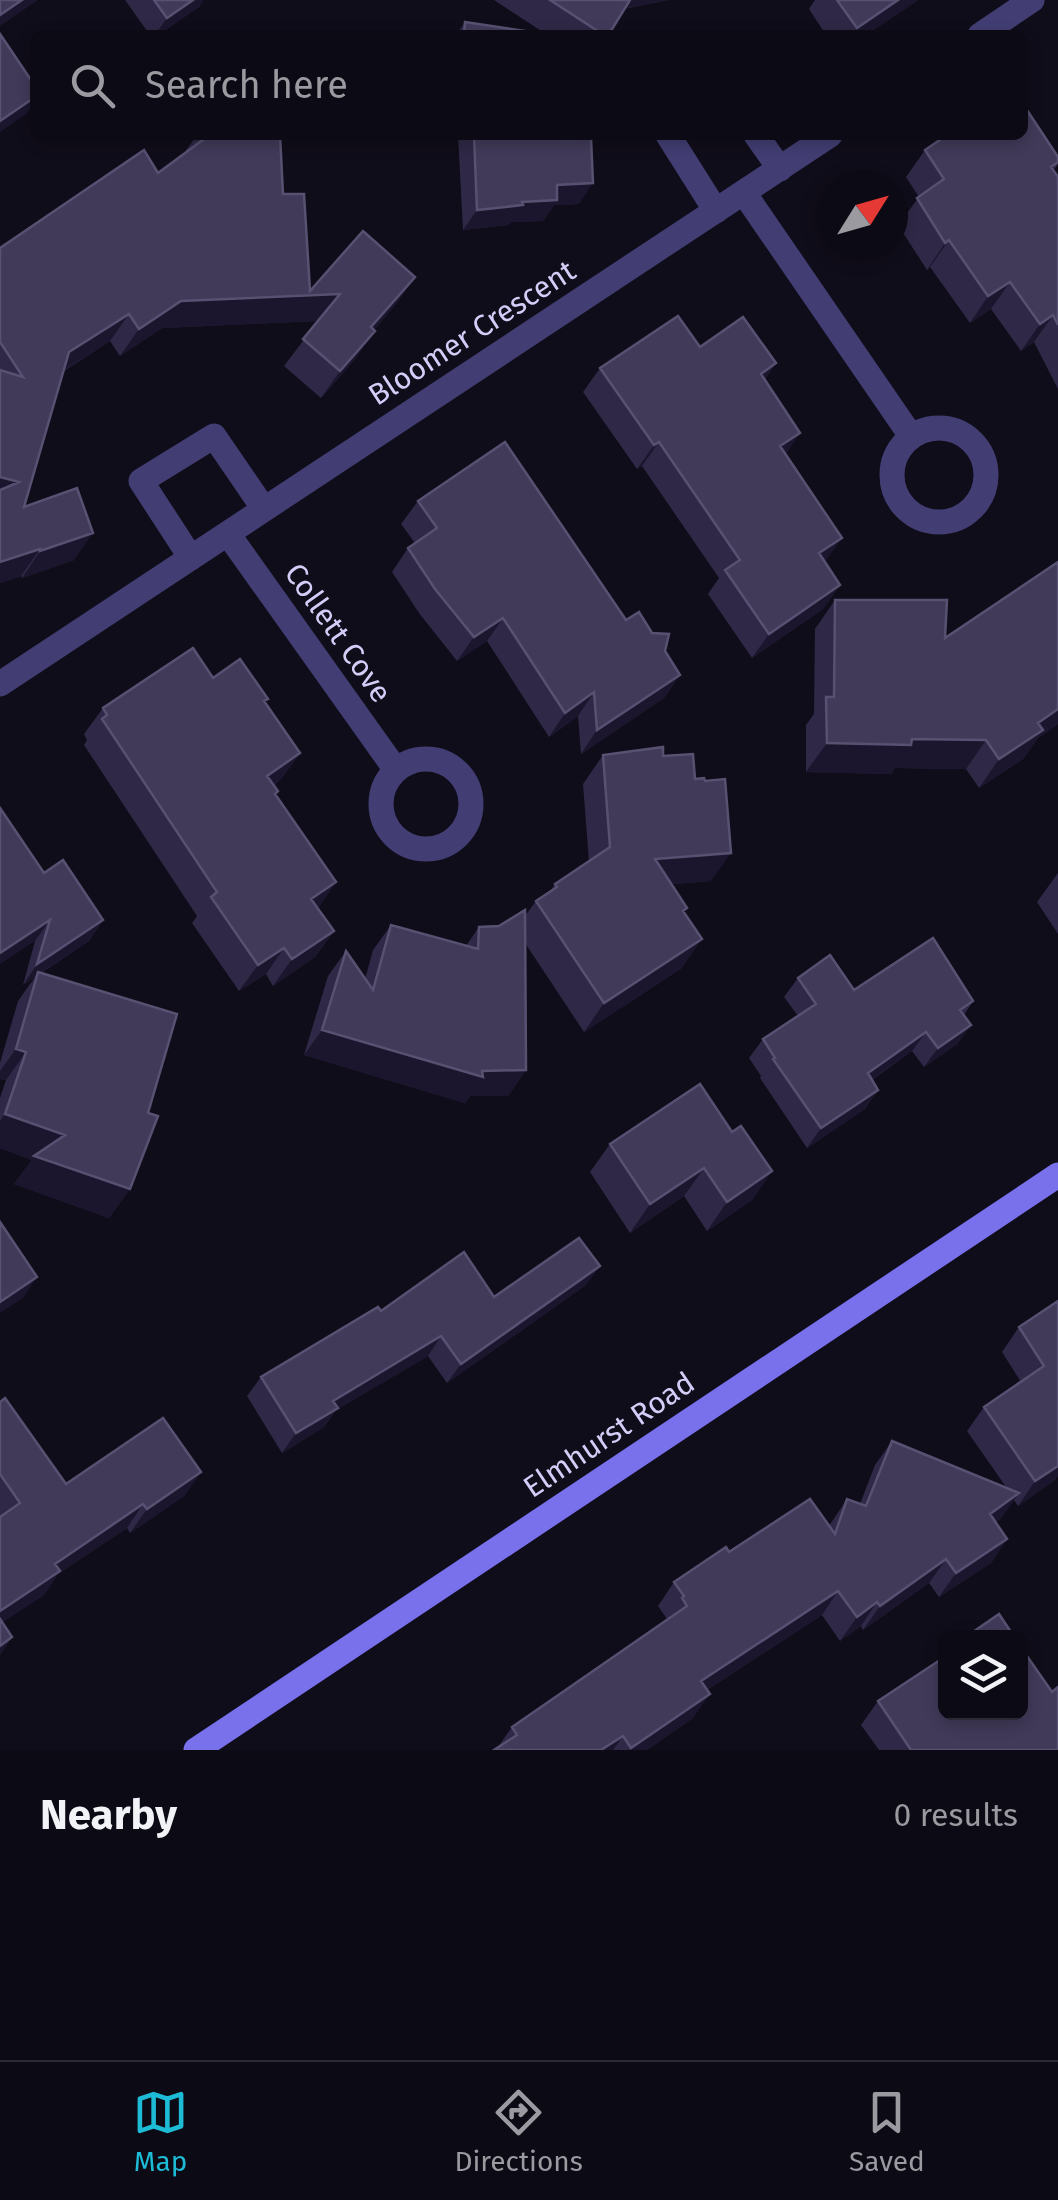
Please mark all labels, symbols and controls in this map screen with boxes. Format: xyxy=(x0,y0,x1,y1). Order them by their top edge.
search box xyxy=(30,30,1028,140)
icon: search xyxy=(65,58,120,113)
text: Search here xyxy=(145,62,348,108)
north arrow xyxy=(818,170,908,260)
street label: Bloomer Crescent xyxy=(362,253,582,413)
street label: Collett Cove xyxy=(277,556,399,710)
street label: Elmhurst Road xyxy=(517,1365,701,1505)
map controls xyxy=(938,1630,1028,1720)
button: layers xyxy=(938,1630,1028,1720)
text: Nearby xyxy=(40,1790,177,1840)
text: 0 results xyxy=(893,1796,1018,1834)
tab: Map xyxy=(133,2085,188,2178)
tab: Directions xyxy=(454,2085,583,2178)
tab: Saved xyxy=(849,2085,925,2178)

